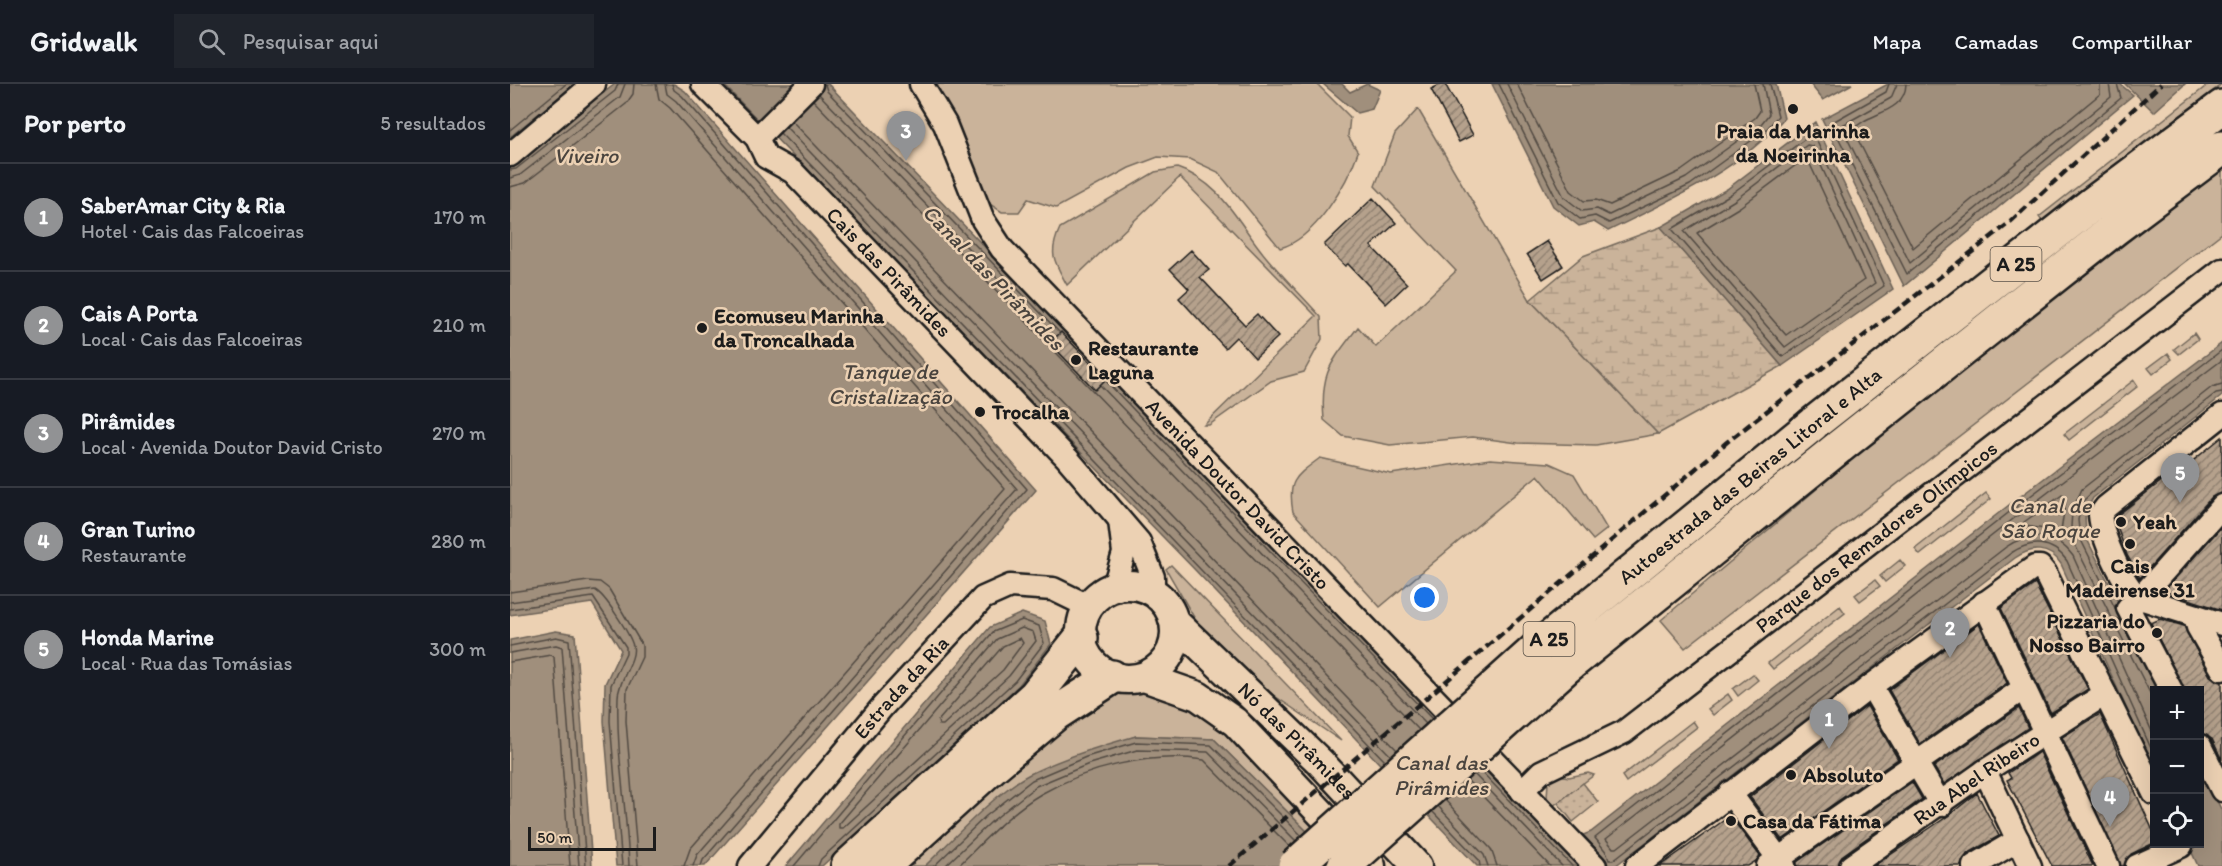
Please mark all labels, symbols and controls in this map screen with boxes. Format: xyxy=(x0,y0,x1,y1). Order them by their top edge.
search box xyxy=(174,14,594,68)
text: Gridwalk xyxy=(30,24,138,58)
icon: search xyxy=(195,25,228,58)
text: Pesquisar aqui xyxy=(243,28,379,55)
text: Mapa xyxy=(1873,29,1921,54)
text: Camadas xyxy=(1954,29,2038,54)
text: Compartilhar xyxy=(2071,29,2192,54)
marker: Praia da Marinha da Noeirinha xyxy=(1786,102,1800,116)
text: Por perto xyxy=(24,107,126,139)
text: 5 resultados xyxy=(380,111,486,135)
pin: 3 xyxy=(886,112,926,161)
place label: Praia da Marinha da Noeirinha xyxy=(1716,118,1871,167)
water label: Viveiro xyxy=(554,142,619,169)
text: SaberAmar City & Ria xyxy=(81,192,285,219)
water label: Canal das Pirâmides xyxy=(917,199,1071,357)
street label: Cais das Pirâmides xyxy=(821,202,957,342)
text: 1 xyxy=(39,205,48,229)
text: 170 m xyxy=(433,205,486,229)
text: Hotel · Cais das Falcoeiras xyxy=(81,219,304,243)
road number: A 25 xyxy=(1990,247,2042,281)
text: Cais A Porta xyxy=(81,300,198,327)
place label: Ecomuseu Marinha da Troncalhada xyxy=(714,303,885,352)
text: 2 xyxy=(38,313,49,337)
text: 210 m xyxy=(433,313,486,337)
marker: Ecomuseu Marinha da Troncalhada xyxy=(695,321,709,335)
text: Local · Cais das Falcoeiras xyxy=(81,327,303,351)
place label: Restaurante Laguna xyxy=(1088,335,1199,385)
marker: Restaurante Laguna xyxy=(1069,353,1083,367)
water label: Tanque de Cristalização xyxy=(828,358,953,410)
street label: Autoestrada das Beiras Litoral e Alta xyxy=(1613,362,1886,589)
street label: Avenida Doutor David Cristo xyxy=(1141,393,1336,595)
place label: Trocalha xyxy=(991,399,1070,424)
marker: Trocalha xyxy=(973,405,987,419)
text: Pirâmides xyxy=(81,408,175,435)
text: 3 xyxy=(38,421,49,445)
text: 270 m xyxy=(432,421,486,445)
text: Local · Avenida Doutor David Cristo xyxy=(81,435,383,459)
street label: Parque dos Remadores Olímpicos xyxy=(1750,435,2002,638)
pin: 5 xyxy=(2160,454,2200,503)
water label: Canal de São Roque xyxy=(2001,492,2101,544)
place label: Yeah xyxy=(2132,509,2177,534)
marker: Yeah xyxy=(2114,515,2128,529)
text: Gran Turino xyxy=(81,516,195,543)
text: 4 xyxy=(37,529,50,553)
text: 280 m xyxy=(431,529,486,553)
marker: Cais Madeirense 31 xyxy=(2123,537,2137,551)
text: Restaurante xyxy=(81,543,186,567)
place label: Cais Madeirense 31 xyxy=(2065,553,2195,602)
your location xyxy=(1410,583,1439,612)
pin: 2 xyxy=(1930,608,1970,658)
place label: Pizzaria do Nosso Bairro xyxy=(2029,608,2145,657)
road number: A 25 xyxy=(1524,622,1574,656)
text: Honda Marine xyxy=(81,624,214,651)
marker: Pizzaria do Nosso Bairro xyxy=(2150,626,2164,640)
street label: Estrada da Ria xyxy=(848,630,954,744)
text: 5 xyxy=(38,637,49,661)
text: 300 m xyxy=(429,637,486,661)
text: Local · Rua das Tomásias xyxy=(81,651,292,675)
street label: Nó das Pirâmides xyxy=(1233,677,1362,805)
map controls xyxy=(2150,686,2204,848)
button: + xyxy=(2150,686,2204,740)
pin: 1 xyxy=(1810,700,1848,749)
street label: Rua Abel Ribeiro xyxy=(1908,726,2044,830)
button: − xyxy=(2150,740,2204,794)
water label: Canal das Pirâmides xyxy=(1394,749,1489,801)
place label: Absoluto xyxy=(1802,762,1884,787)
marker: Absoluto xyxy=(1784,768,1798,782)
pin: 4 xyxy=(2090,778,2130,827)
button: locate xyxy=(2150,794,2204,848)
place label: Casa da Fátima xyxy=(1743,808,1882,833)
marker: Casa da Fátima xyxy=(1724,814,1738,828)
scale bar xyxy=(528,824,656,852)
text: 50 m xyxy=(537,828,572,847)

